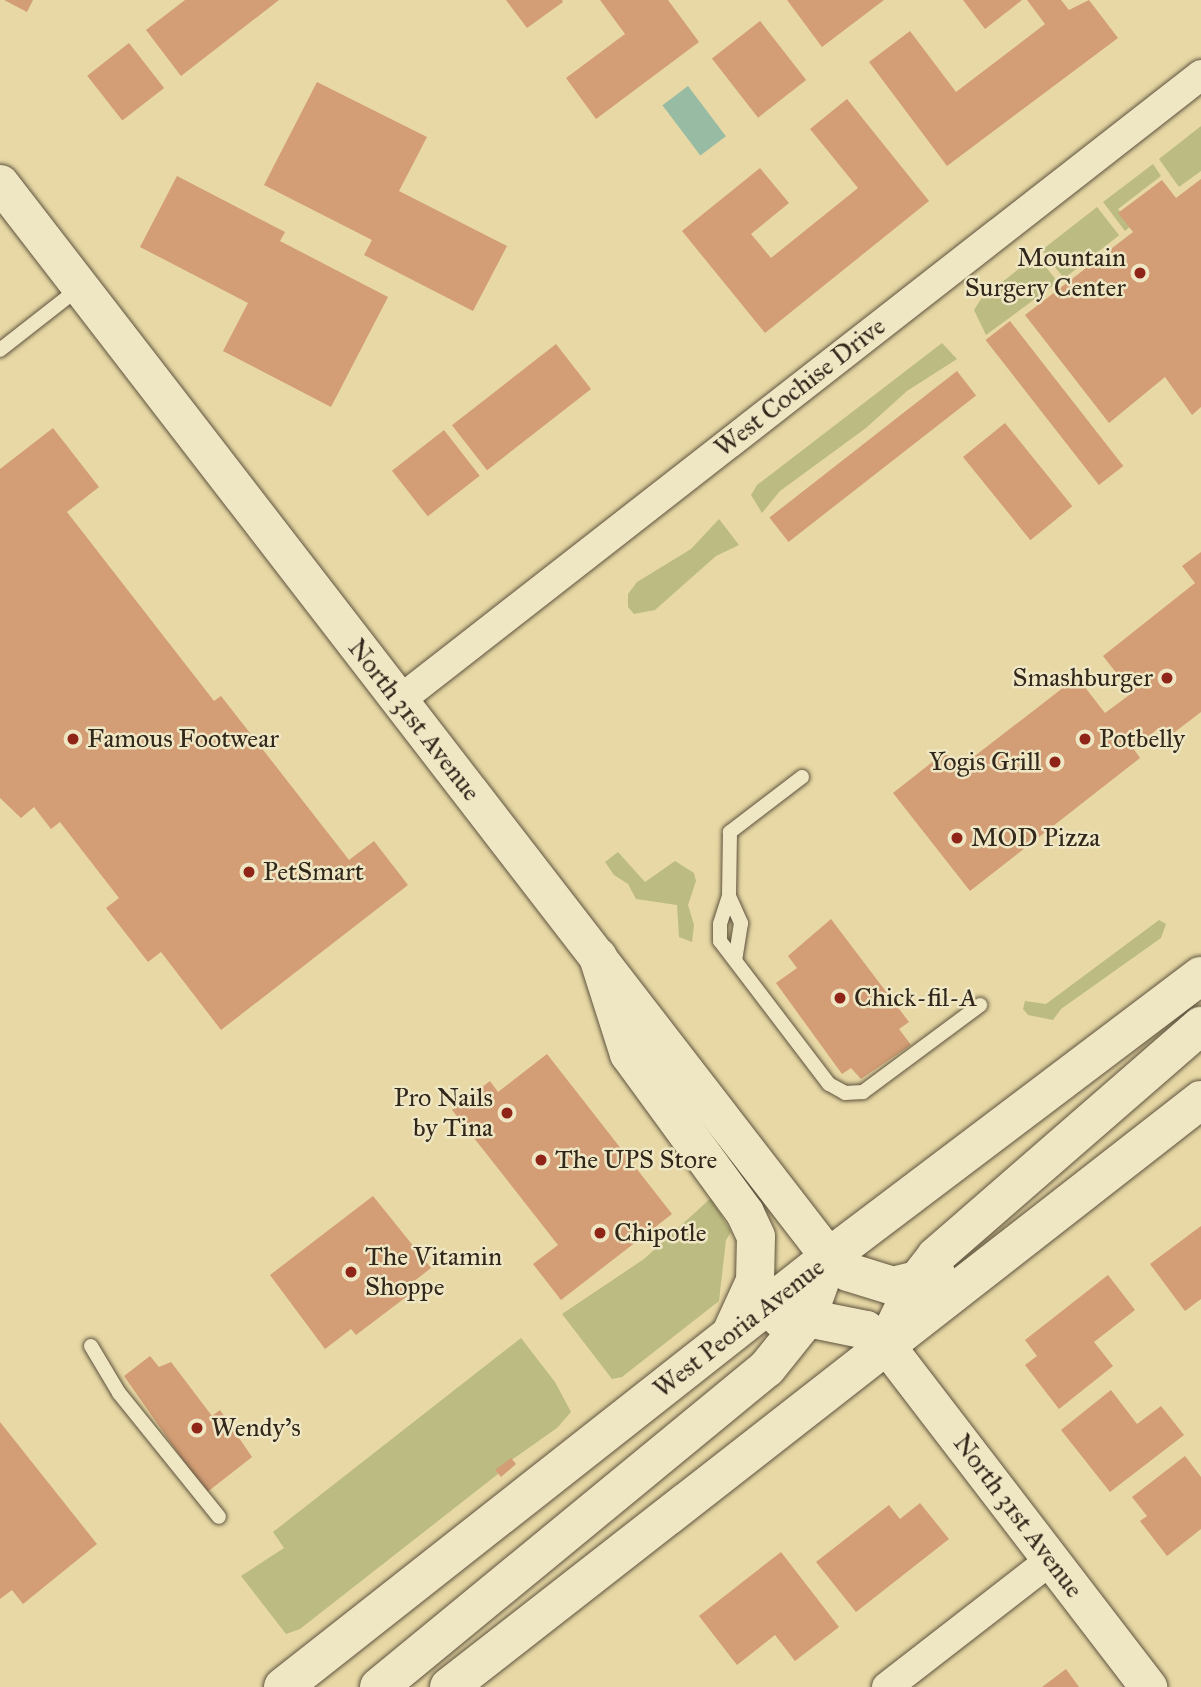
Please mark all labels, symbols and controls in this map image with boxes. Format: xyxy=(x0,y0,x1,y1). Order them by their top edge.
place label: Mountain Surgery Center xyxy=(965,242,1126,304)
marker: Mountain Surgery Center xyxy=(1132,265,1148,281)
street label: West Cochise Drive xyxy=(708,311,892,463)
street label: North 31st Avenue xyxy=(341,633,487,807)
place label: Smashburger xyxy=(1013,662,1153,694)
marker: Smashburger xyxy=(1159,670,1175,686)
place label: Famous Footwear xyxy=(87,723,279,755)
place label: Potbelly xyxy=(1099,723,1185,755)
marker: Famous Footwear xyxy=(65,731,81,747)
marker: Potbelly xyxy=(1077,731,1093,747)
place label: Yogis Grill xyxy=(929,746,1041,778)
marker: Yogis Grill xyxy=(1047,754,1063,770)
place label: MOD Pizza xyxy=(971,822,1100,854)
marker: MOD Pizza xyxy=(949,830,965,846)
place label: PetSmart xyxy=(263,856,364,888)
marker: PetSmart xyxy=(241,864,257,880)
place label: Chick-fil-A xyxy=(854,982,977,1014)
marker: Chick-fil-A xyxy=(832,990,848,1006)
place label: Pro Nails by Tina xyxy=(394,1082,493,1144)
marker: Pro Nails by Tina xyxy=(499,1105,515,1121)
place label: The UPS Store xyxy=(555,1144,717,1176)
marker: The UPS Store xyxy=(533,1152,549,1168)
place label: Chipotle xyxy=(614,1217,707,1249)
marker: Chipotle xyxy=(592,1225,608,1241)
place label: The Vitamin Shoppe xyxy=(365,1241,502,1302)
street label: West Peoria Avenue xyxy=(647,1252,831,1404)
marker: The Vitamin Shoppe xyxy=(343,1264,359,1280)
place label: Wendy's xyxy=(211,1412,301,1444)
marker: Wendy's xyxy=(189,1420,205,1436)
street label: North 31st Avenue xyxy=(946,1428,1090,1604)

